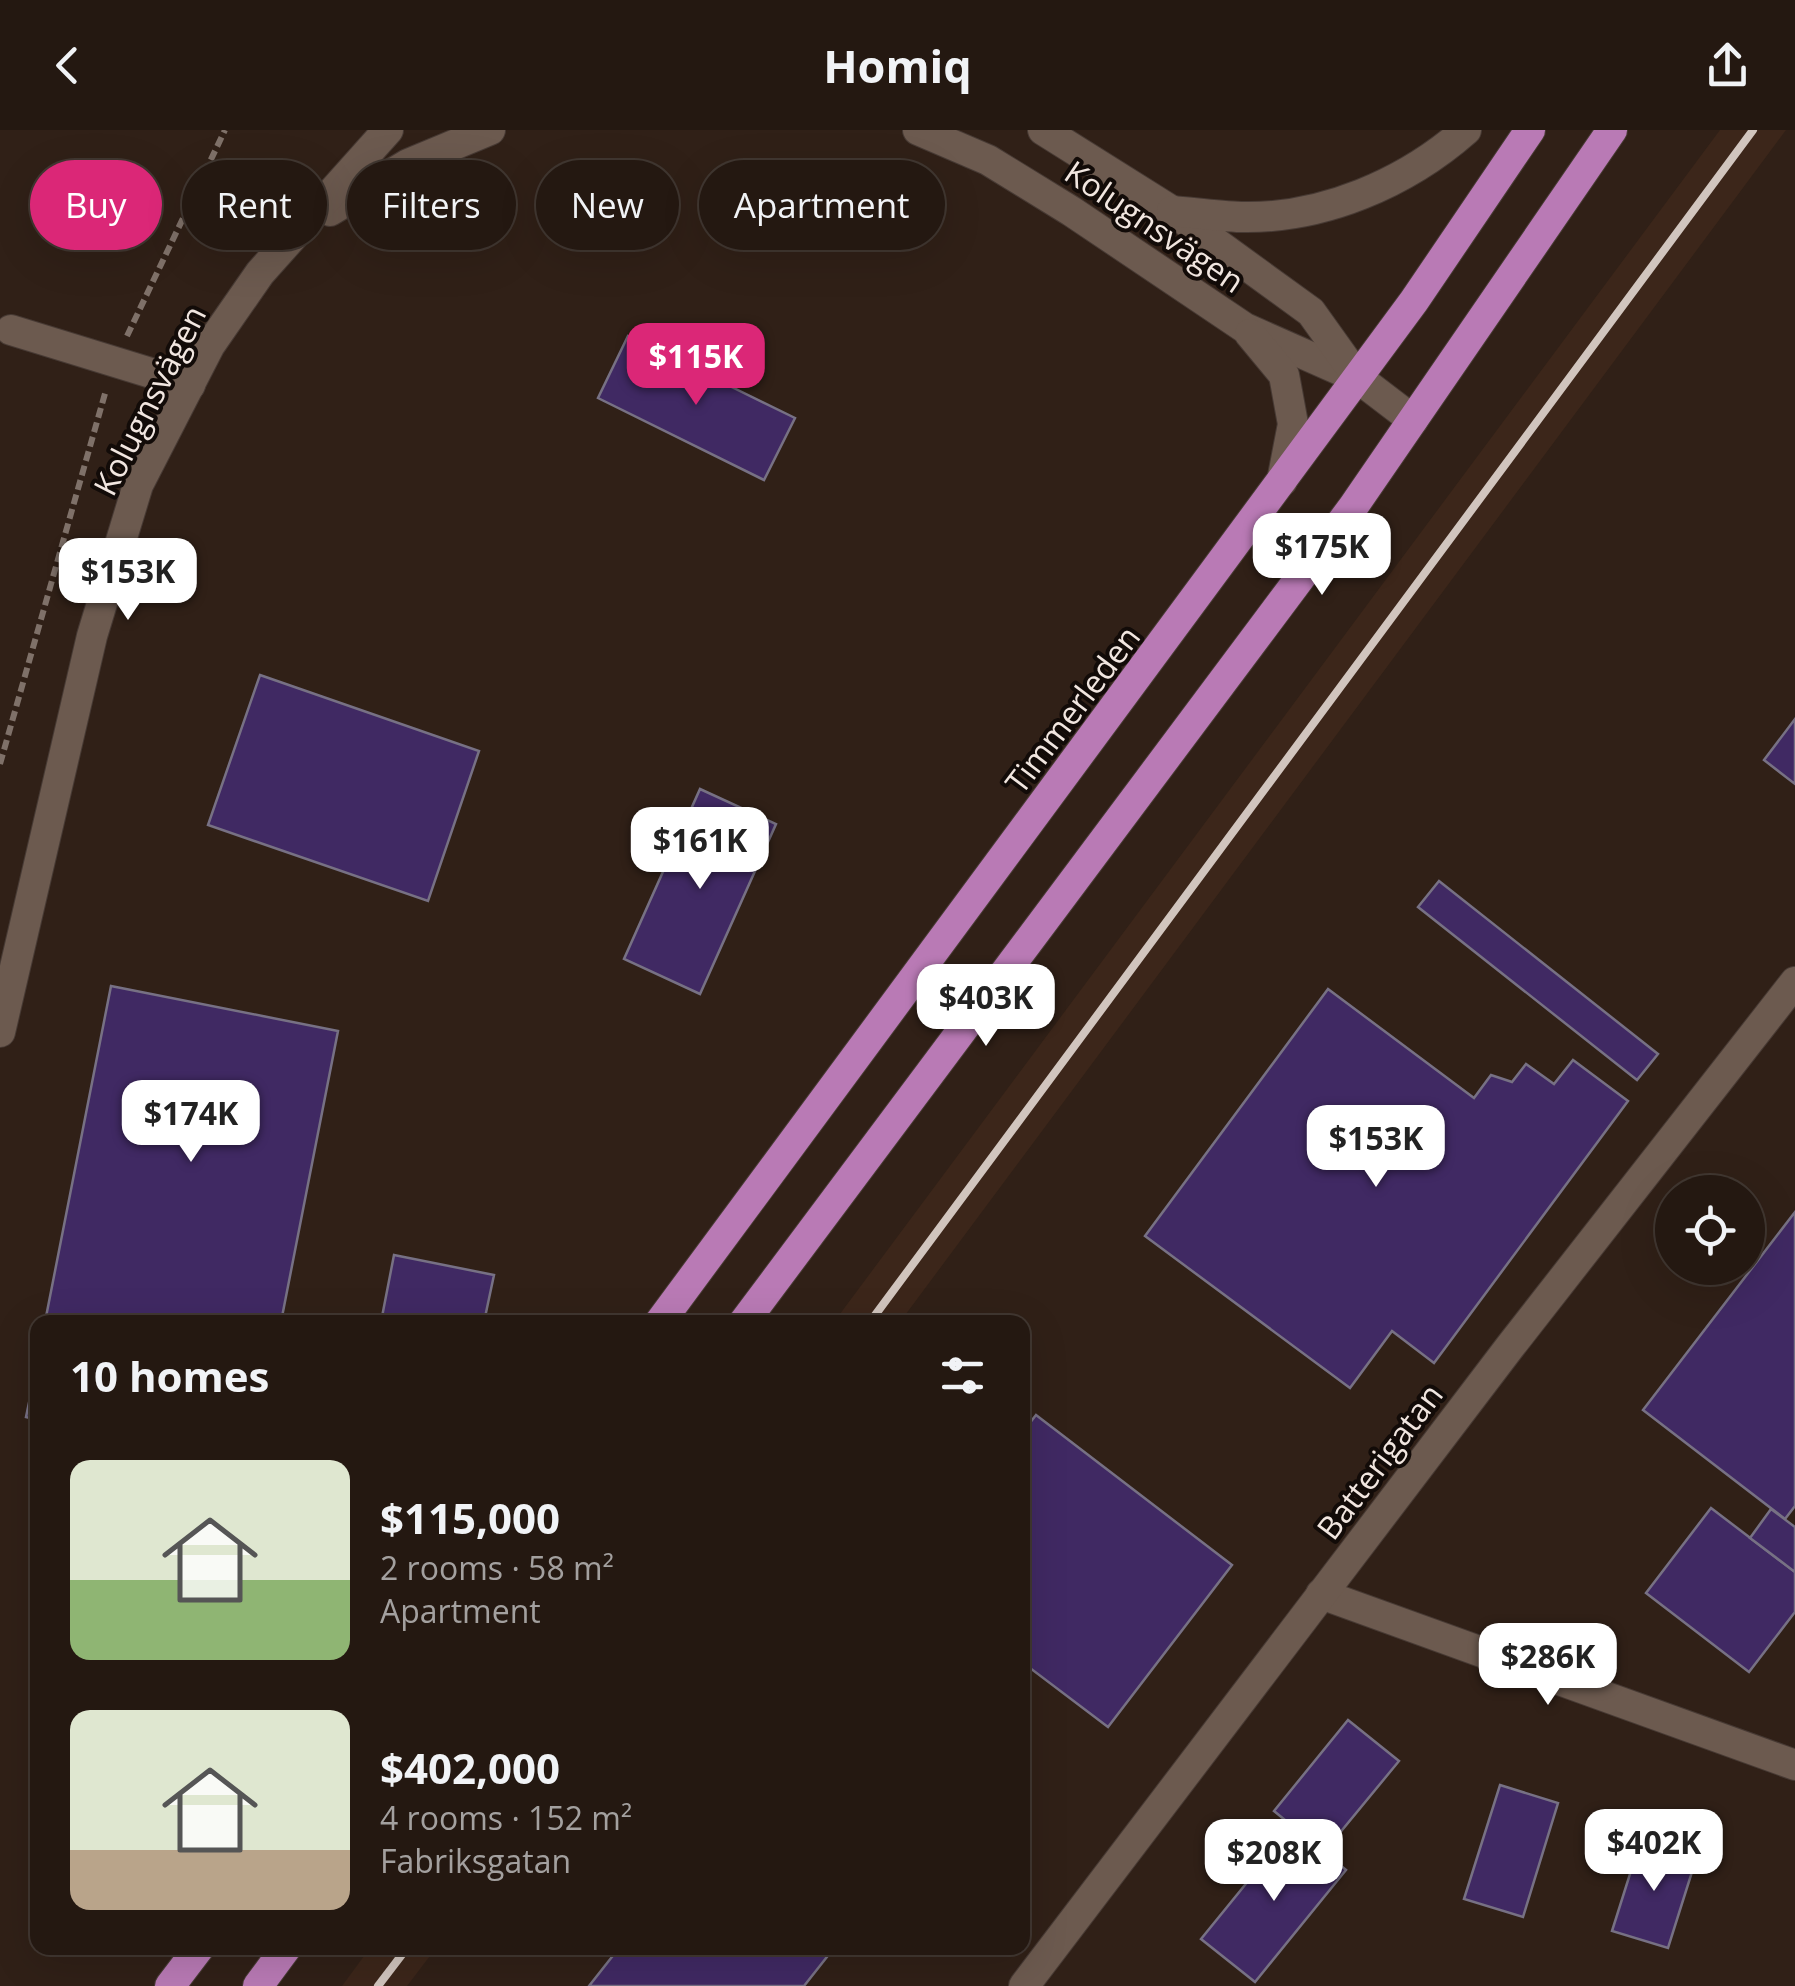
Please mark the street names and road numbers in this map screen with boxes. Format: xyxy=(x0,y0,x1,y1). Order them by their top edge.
street label: Kolugnsvägen xyxy=(1057,150,1253,302)
street label: Kolugnsvägen xyxy=(83,298,215,502)
street label: Timmerleden xyxy=(995,617,1149,801)
street label: Batterigatan xyxy=(1306,1374,1452,1548)

